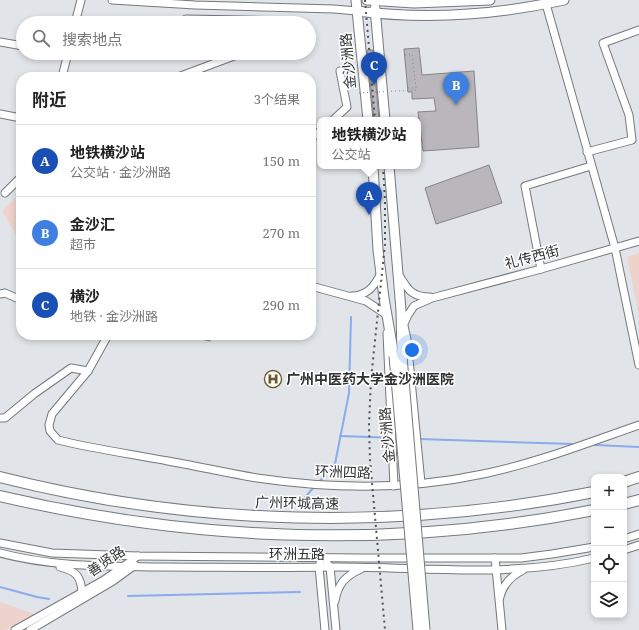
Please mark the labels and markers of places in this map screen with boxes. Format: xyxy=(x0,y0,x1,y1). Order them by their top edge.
pin: C xyxy=(361,52,387,85)
pin: B xyxy=(443,72,469,105)
pin: A xyxy=(356,182,382,215)
hospital icon: 广州中医药大学金沙洲医院 xyxy=(263,369,283,389)
place label: 广州中医药大学金沙洲医院 xyxy=(286,369,454,388)

